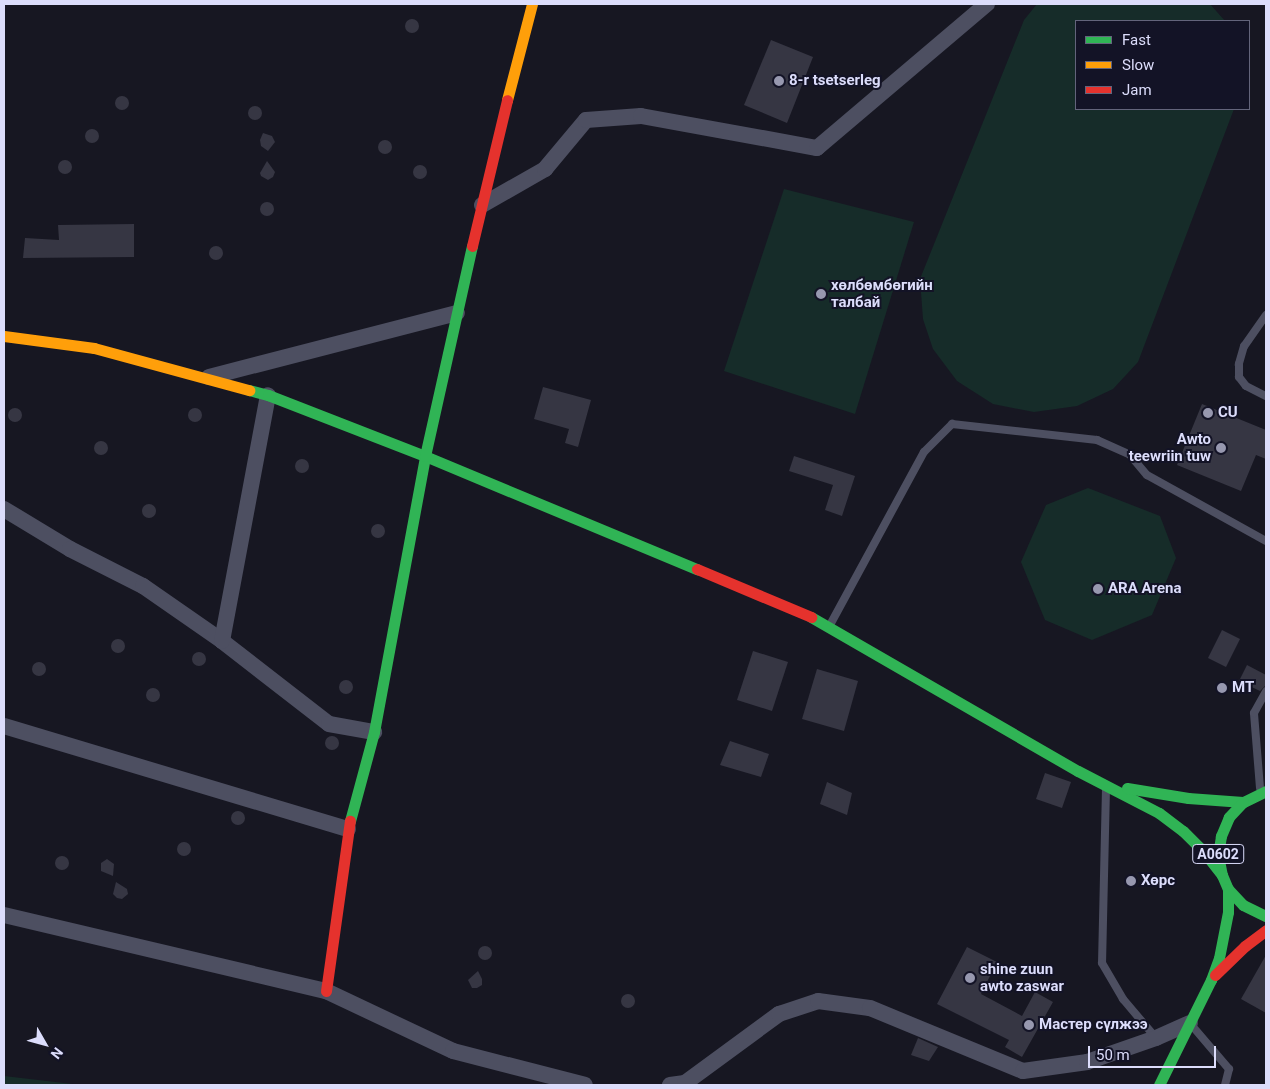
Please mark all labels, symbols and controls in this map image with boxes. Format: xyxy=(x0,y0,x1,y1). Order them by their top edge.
legend xyxy=(1075,20,1250,110)
text: Fast xyxy=(1122,31,1151,49)
text: Slow xyxy=(1122,56,1154,74)
place label: 8-r tsetserleg xyxy=(789,72,881,90)
marker: 8-r tsetserleg xyxy=(773,75,785,87)
text: Jam xyxy=(1122,81,1152,99)
place label: хөлбөмбөгийн талбай xyxy=(831,276,933,311)
marker: хөлбөмбөгийн талбай xyxy=(815,288,827,300)
place label: CU xyxy=(1218,404,1238,422)
marker: CU xyxy=(1202,407,1214,419)
place label: Awto teewriin tuw xyxy=(1129,430,1211,465)
marker: Awto teewriin tuw xyxy=(1215,442,1227,454)
place label: ARA Arena xyxy=(1108,580,1181,598)
marker: ARA Arena xyxy=(1092,583,1104,595)
place label: MT xyxy=(1232,679,1254,697)
marker: MT xyxy=(1216,682,1228,694)
road number: A0602 xyxy=(1192,842,1244,866)
place label: Хөрс xyxy=(1141,872,1175,890)
marker: Хөрс xyxy=(1125,875,1137,887)
place label: shine zuun awto zaswar xyxy=(980,960,1064,995)
marker: shine zuun awto zaswar xyxy=(964,972,976,984)
place label: Мастер сүлжээ xyxy=(1039,1016,1148,1034)
north arrow xyxy=(20,1019,70,1069)
marker: Мастер сүлжээ xyxy=(1023,1019,1035,1031)
scale bar xyxy=(1090,1036,1218,1068)
text: N xyxy=(47,1044,66,1062)
text: 50 m xyxy=(1096,1046,1130,1064)

